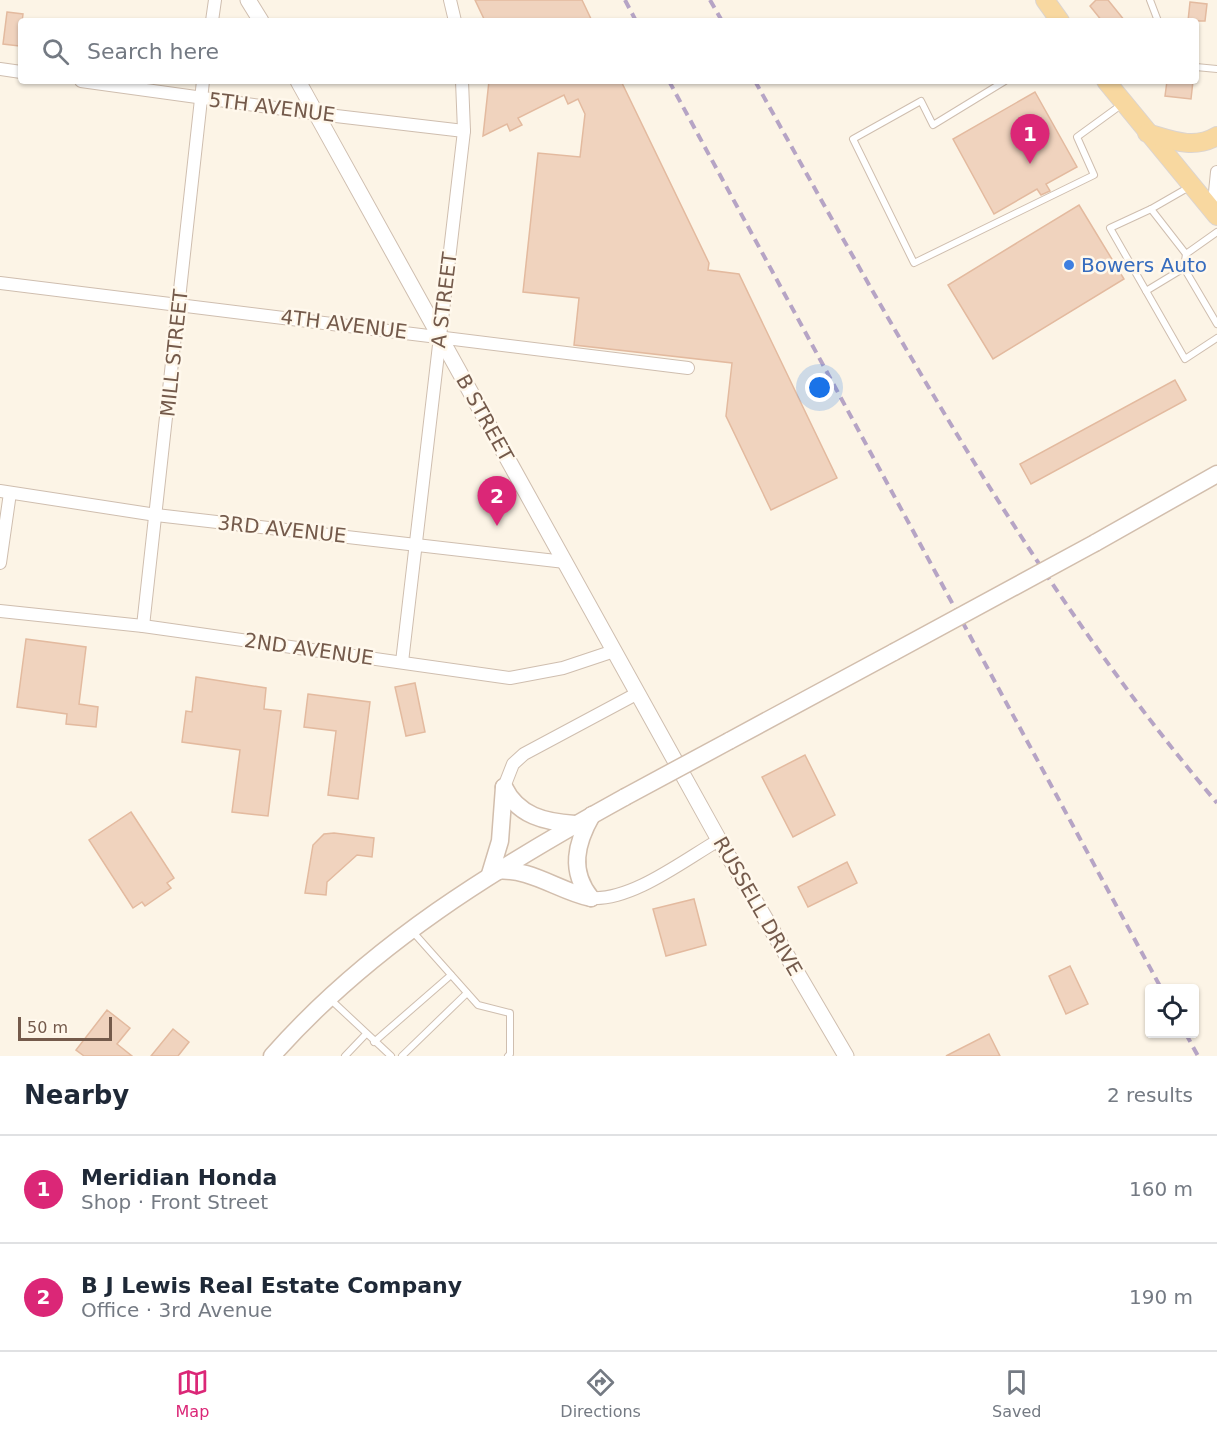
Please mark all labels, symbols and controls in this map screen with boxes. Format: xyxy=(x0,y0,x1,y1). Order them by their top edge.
search box xyxy=(18,18,1199,84)
icon: search xyxy=(39,35,72,68)
text: Search here xyxy=(87,39,219,64)
street label: 5TH AVENUE xyxy=(207,87,337,127)
pin: 1 xyxy=(1010,114,1050,164)
street label: A STREET xyxy=(426,250,462,349)
place label: Bowers Auto xyxy=(1081,253,1207,277)
marker: Bowers Auto xyxy=(1062,258,1076,272)
street label: MILL STREET xyxy=(155,287,193,418)
street label: 4TH AVENUE xyxy=(279,304,409,344)
street label: B STREET xyxy=(451,370,519,467)
your location xyxy=(805,373,834,402)
pin: 2 xyxy=(478,476,516,526)
street label: 3RD AVENUE xyxy=(216,510,348,548)
street label: 2ND AVENUE xyxy=(243,628,375,670)
street label: RUSSELL DRIVE xyxy=(708,832,808,980)
map controls xyxy=(1145,984,1199,1038)
button: locate xyxy=(1145,984,1199,1038)
scale bar xyxy=(18,1014,112,1042)
text: 50 m xyxy=(27,1018,68,1037)
text: Nearby xyxy=(24,1080,129,1110)
text: 2 results xyxy=(1107,1083,1193,1107)
text: Meridian Honda xyxy=(81,1165,277,1190)
text: 1 xyxy=(37,1177,50,1201)
text: 160 m xyxy=(1129,1177,1193,1201)
text: Shop · Front Street xyxy=(81,1190,268,1214)
text: B J Lewis Real Estate Company xyxy=(81,1273,462,1298)
text: 2 xyxy=(37,1285,50,1309)
text: 190 m xyxy=(1129,1285,1193,1309)
text: Office · 3rd Avenue xyxy=(81,1298,272,1322)
tab: Map xyxy=(176,1366,209,1421)
tab: Directions xyxy=(560,1366,641,1421)
tab: Saved xyxy=(992,1366,1041,1421)

